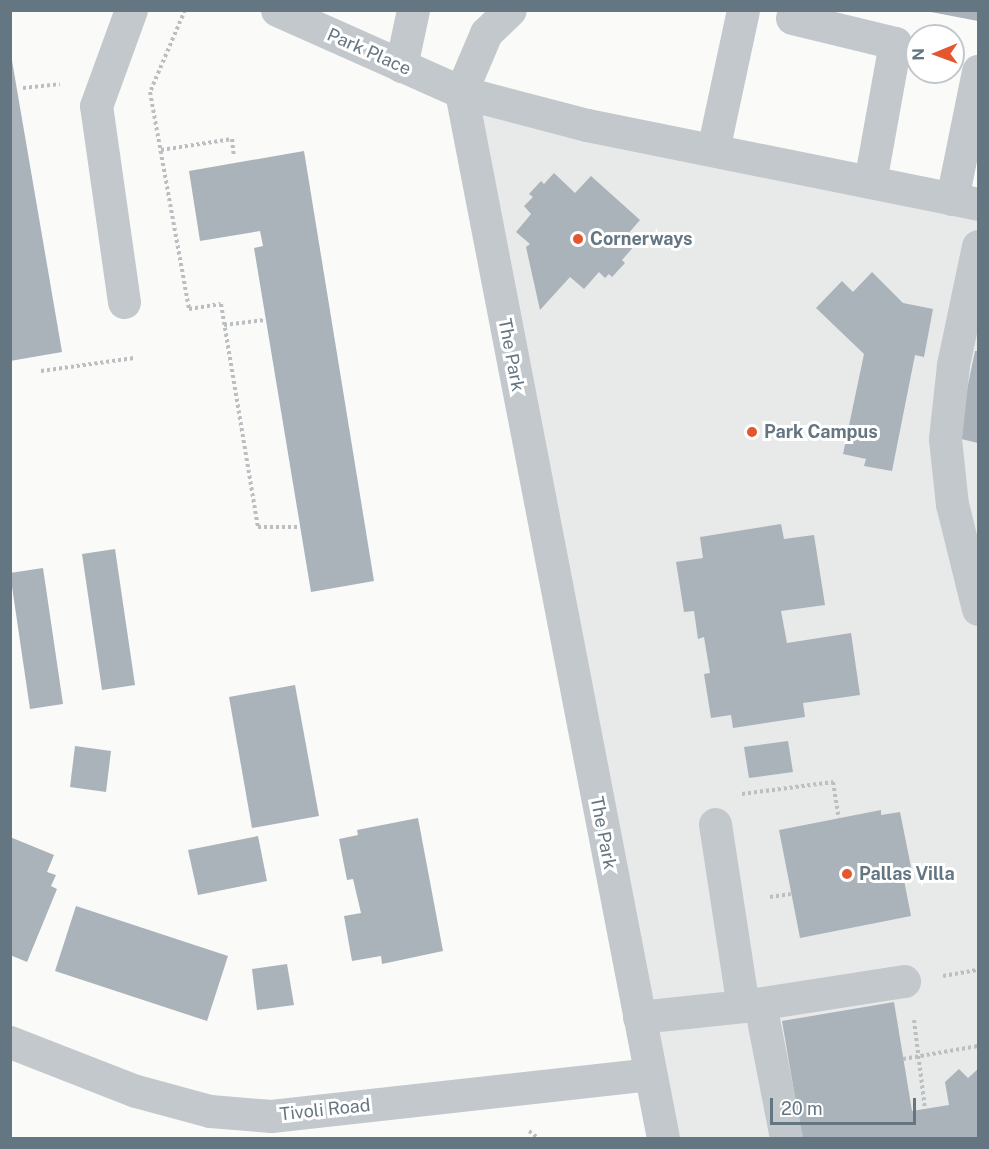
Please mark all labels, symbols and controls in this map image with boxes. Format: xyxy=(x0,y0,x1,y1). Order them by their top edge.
street label: Park Place xyxy=(324,24,414,80)
north arrow xyxy=(905,24,965,84)
text: N xyxy=(909,48,928,61)
place label: Cornerways xyxy=(590,228,692,250)
marker: Cornerways xyxy=(571,232,585,246)
street label: The Park xyxy=(493,317,529,393)
place label: Park Campus xyxy=(764,421,878,443)
marker: Park Campus xyxy=(745,425,759,439)
street label: The Park xyxy=(585,795,621,871)
place label: Pallas Villa xyxy=(859,863,955,885)
marker: Pallas Villa xyxy=(840,867,854,881)
scale bar xyxy=(773,1086,918,1124)
street label: Tivoli Road xyxy=(279,1095,371,1125)
text: 20 m xyxy=(781,1098,823,1119)

